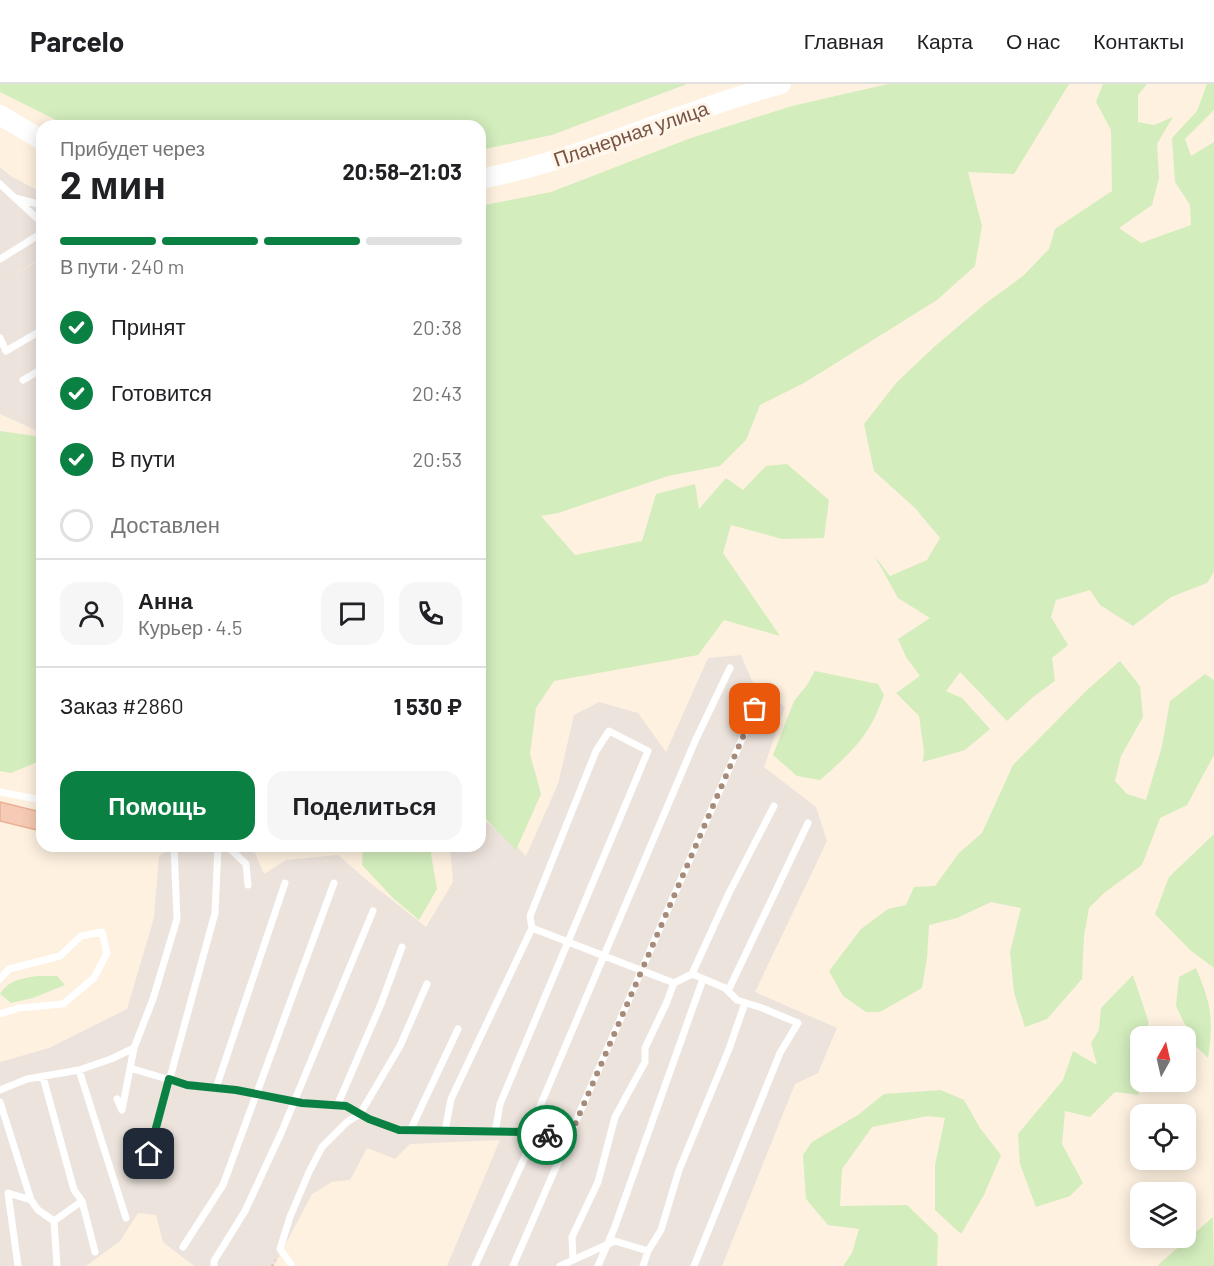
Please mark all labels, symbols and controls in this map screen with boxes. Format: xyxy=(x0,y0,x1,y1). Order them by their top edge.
text: Parcelo xyxy=(30,24,124,58)
text: Главная xyxy=(804,28,884,53)
text: Карта xyxy=(917,28,973,53)
text: О нас xyxy=(1006,28,1060,53)
text: Контакты xyxy=(1093,28,1184,53)
street label: Планерная улица xyxy=(550,95,712,171)
text: Прибудет через xyxy=(60,136,205,160)
text: 20:58–21:03 xyxy=(342,158,462,184)
text: 2 мин xyxy=(60,160,166,207)
text: В пути · 240 m xyxy=(60,254,184,278)
icon: check xyxy=(60,311,93,344)
text: Принят xyxy=(111,313,185,339)
text: 20:38 xyxy=(412,315,462,339)
icon: check xyxy=(60,377,93,410)
text: Готовится xyxy=(111,379,212,405)
text: 20:43 xyxy=(412,381,462,405)
icon: check xyxy=(60,443,93,476)
text: В пути xyxy=(111,445,175,471)
text: 20:53 xyxy=(413,447,462,471)
text: Доставлен xyxy=(111,511,220,537)
button: person xyxy=(60,582,123,645)
button: chat xyxy=(321,582,384,645)
button: phone xyxy=(399,582,462,645)
text: Анна xyxy=(138,587,193,613)
text: Курьер · 4.5 xyxy=(138,615,242,639)
pin xyxy=(729,683,780,734)
text: Заказ #2860 xyxy=(60,692,184,718)
icon: bag xyxy=(738,692,771,725)
text: 1 530 ₽ xyxy=(394,693,462,719)
button: Помощь xyxy=(60,771,255,840)
button: Поделиться xyxy=(267,771,462,840)
north arrow xyxy=(1130,1026,1196,1092)
map controls xyxy=(1130,1026,1196,1248)
button: locate xyxy=(1130,1104,1196,1170)
courier xyxy=(517,1105,577,1165)
icon: bike xyxy=(531,1119,564,1152)
pin xyxy=(123,1128,174,1179)
icon: home xyxy=(132,1137,165,1170)
button: layers xyxy=(1130,1182,1196,1248)

